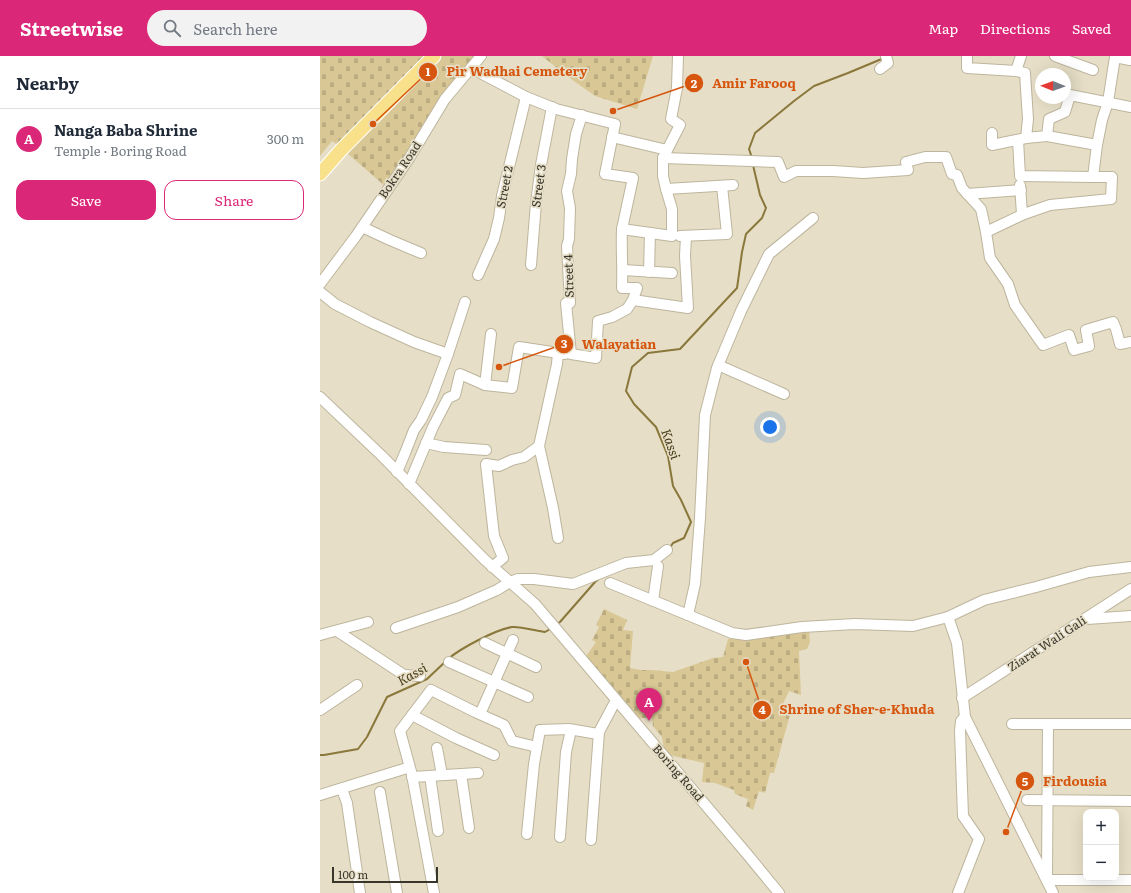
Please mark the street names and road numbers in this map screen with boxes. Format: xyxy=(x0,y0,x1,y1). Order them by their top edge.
street label: Bokra Road xyxy=(373,137,425,202)
street label: Street 3 xyxy=(526,163,550,209)
street label: Street 2 xyxy=(491,164,517,210)
street label: Street 4 xyxy=(558,254,578,298)
street label: Ziarat Wali Gali xyxy=(1004,611,1089,675)
street label: Boring Road xyxy=(649,740,709,805)

